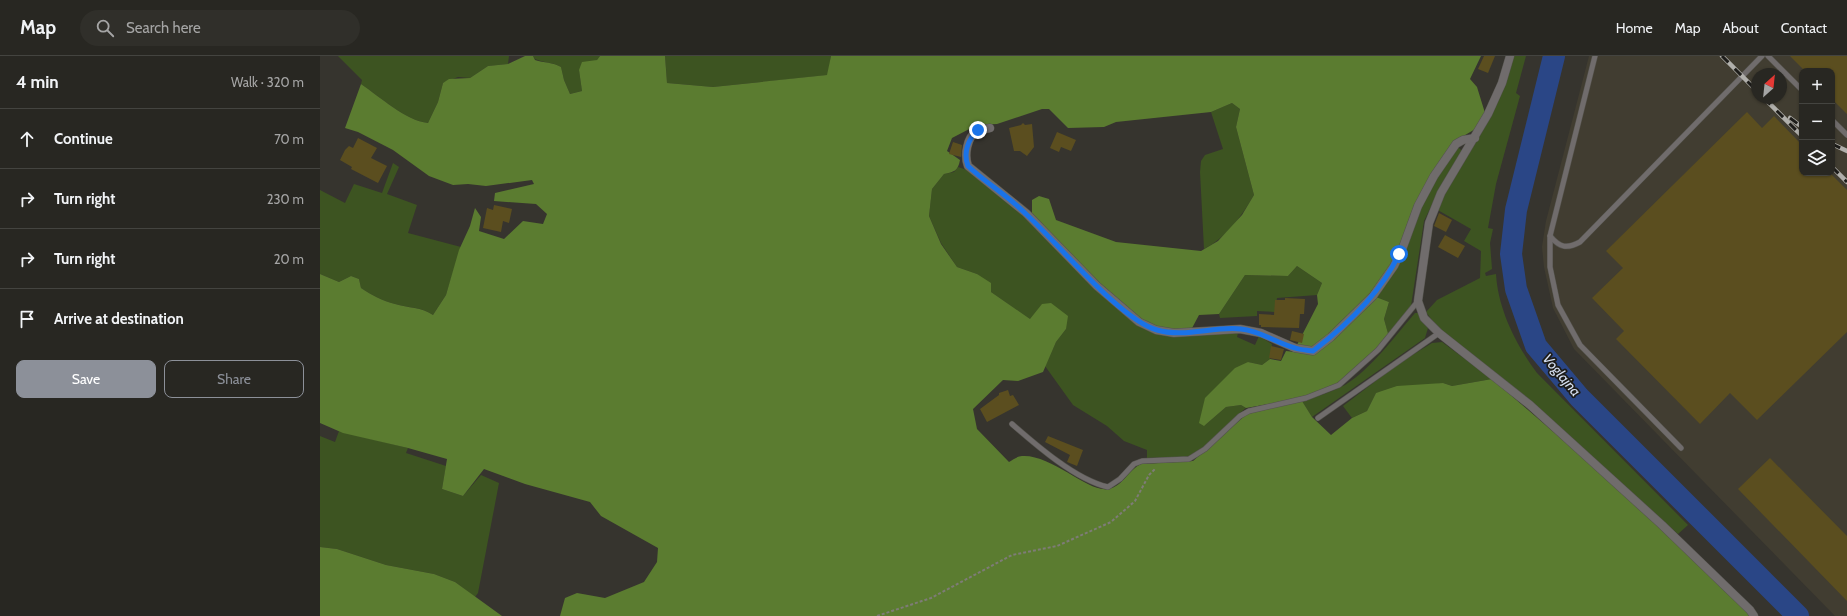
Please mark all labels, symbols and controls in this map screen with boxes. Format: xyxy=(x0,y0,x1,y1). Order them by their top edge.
search box xyxy=(80,10,360,46)
text: Map xyxy=(20,16,56,39)
icon: search xyxy=(94,17,116,39)
text: Search here xyxy=(126,19,201,37)
text: Home xyxy=(1616,19,1653,37)
text: Map xyxy=(1675,19,1700,37)
text: About xyxy=(1722,19,1759,37)
text: Contact xyxy=(1781,19,1827,37)
north arrow xyxy=(1751,68,1787,104)
map controls xyxy=(1799,68,1835,176)
button: + xyxy=(1799,68,1835,104)
text: 4 min xyxy=(16,72,59,92)
text: Walk · 320 m xyxy=(231,74,304,90)
button: − xyxy=(1799,104,1835,140)
route end xyxy=(969,121,987,139)
icon: ahead xyxy=(16,128,38,150)
text: Continue xyxy=(54,130,113,148)
text: 70 m xyxy=(274,131,304,147)
button: layers xyxy=(1799,140,1835,176)
icon: right xyxy=(16,188,38,210)
text: Turn right xyxy=(54,190,115,208)
text: 230 m xyxy=(267,191,304,207)
route start xyxy=(1390,245,1408,263)
icon: right xyxy=(16,248,38,270)
text: Turn right xyxy=(54,250,115,268)
text: 20 m xyxy=(274,251,304,267)
icon: arrive xyxy=(16,308,38,330)
text: Arrive at destination xyxy=(54,310,184,328)
water label: Voglajna xyxy=(1539,350,1585,400)
button: Save xyxy=(16,360,156,398)
button: Share xyxy=(164,360,304,398)

